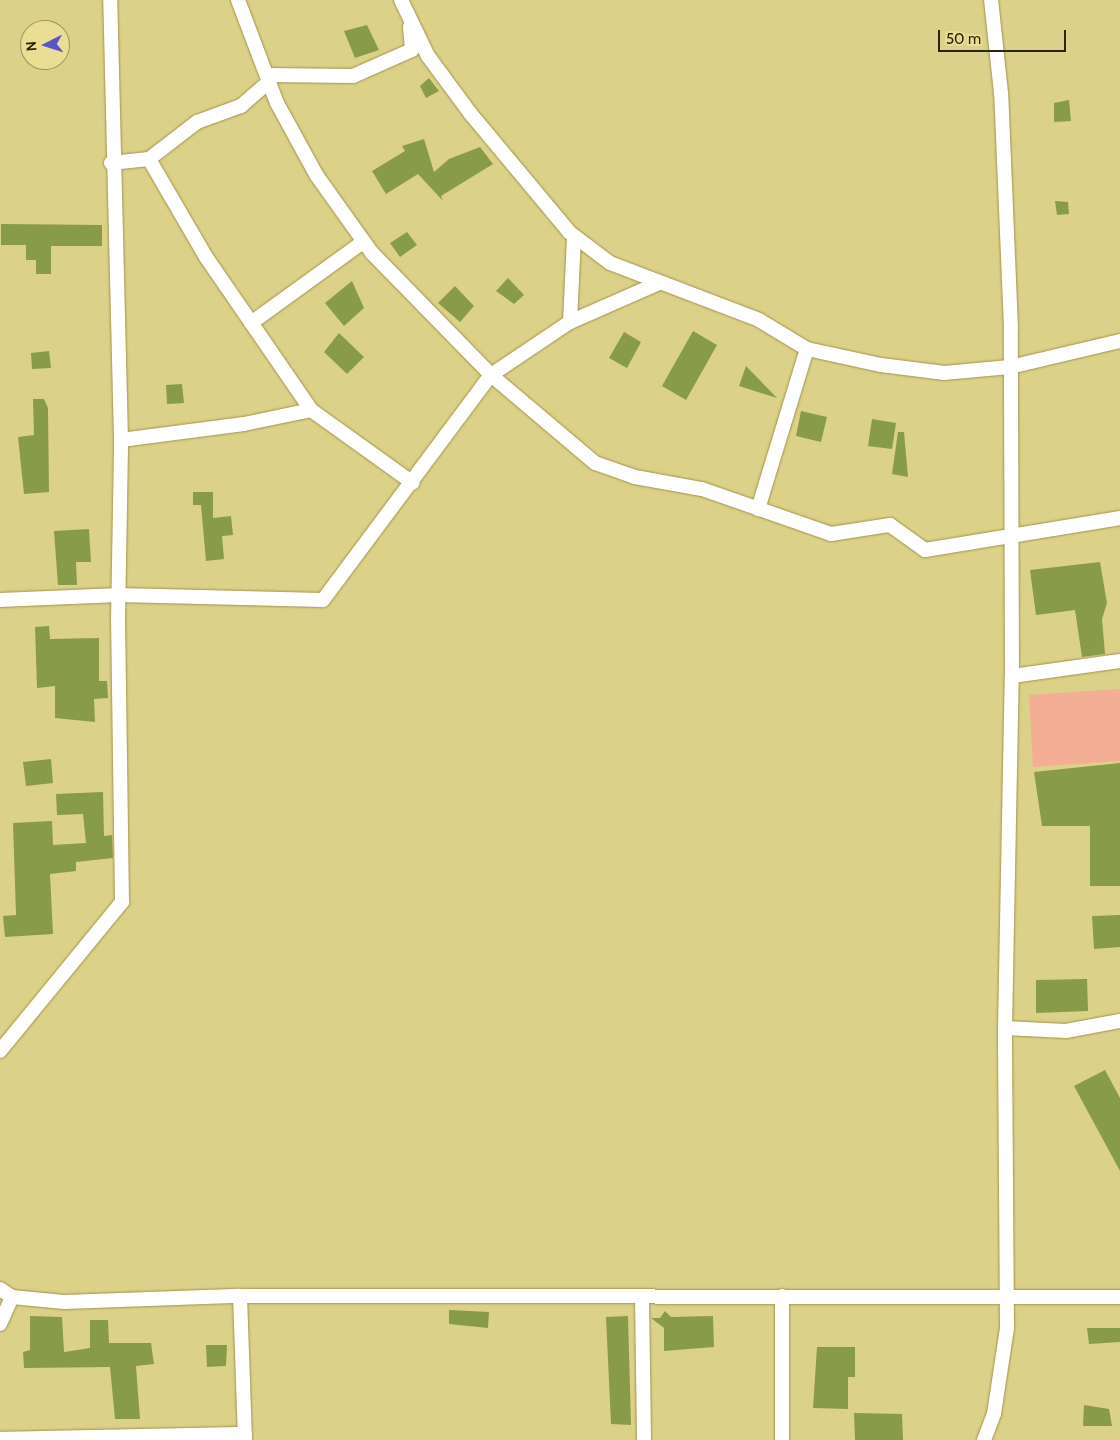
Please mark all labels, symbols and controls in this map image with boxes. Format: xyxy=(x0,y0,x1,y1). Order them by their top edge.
north arrow xyxy=(20,20,70,70)
scale bar xyxy=(940,20,1068,52)
text: 50 m xyxy=(946,30,981,48)
text: N xyxy=(22,41,40,52)

